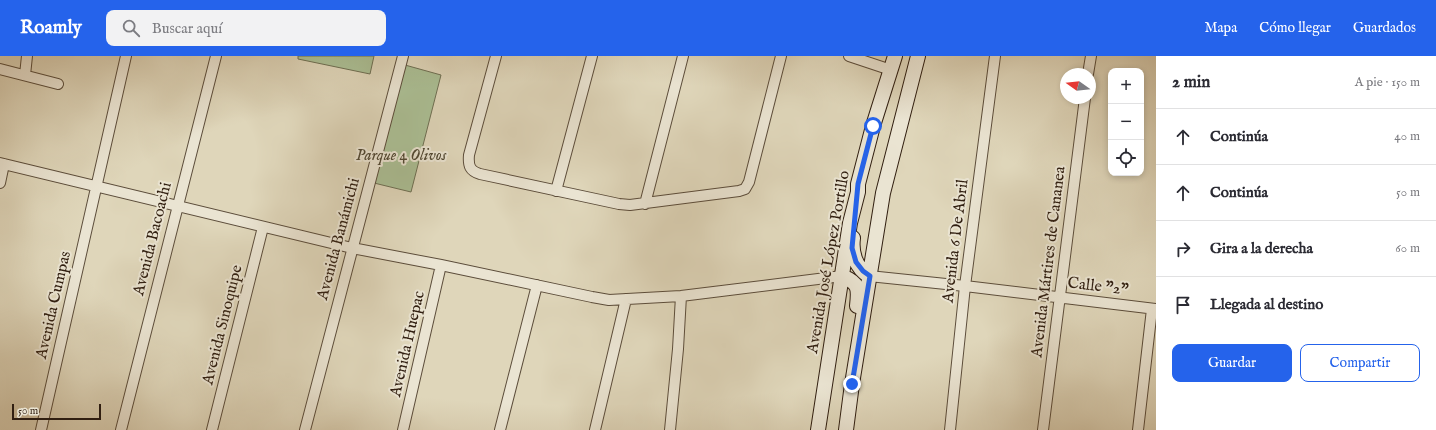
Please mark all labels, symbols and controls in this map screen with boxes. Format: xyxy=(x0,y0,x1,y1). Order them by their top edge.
search box xyxy=(106,10,386,46)
text: Roamly xyxy=(20,16,82,40)
icon: search xyxy=(120,17,142,39)
text: Buscar aquí xyxy=(152,19,222,38)
text: Mapa xyxy=(1204,19,1237,37)
text: Cómo llegar xyxy=(1259,19,1331,37)
text: Guardados xyxy=(1353,19,1416,37)
north arrow xyxy=(1060,68,1096,104)
map controls xyxy=(1108,68,1144,176)
button: + xyxy=(1108,68,1144,104)
text: 2 min xyxy=(1172,72,1210,93)
text: A pie · 150 m xyxy=(1355,74,1420,91)
button: − xyxy=(1108,104,1144,140)
route start xyxy=(864,117,882,135)
icon: ahead xyxy=(1172,126,1194,148)
text: Continúa xyxy=(1210,127,1268,146)
text: 40 m xyxy=(1394,128,1420,145)
button: locate xyxy=(1108,140,1144,176)
park label: Parque 4 Olivos xyxy=(356,146,447,166)
street label: Avenida Mártires de Cananea xyxy=(1027,165,1071,360)
street label: Avenida José López Portillo xyxy=(803,169,855,356)
street label: Avenida Banámichi xyxy=(313,176,365,303)
street label: Avenida 6 De Abril xyxy=(938,177,974,305)
street label: Avenida Bacoachi xyxy=(129,180,177,299)
icon: ahead xyxy=(1172,182,1194,204)
text: Continúa xyxy=(1210,183,1268,202)
text: 50 m xyxy=(1396,184,1420,201)
icon: right xyxy=(1172,238,1194,260)
text: Gira a la derecha xyxy=(1210,239,1313,258)
text: 60 m xyxy=(1395,240,1420,257)
street label: Avenida Cumpas xyxy=(32,249,76,362)
street label: Avenida Sinoquipe xyxy=(198,263,248,388)
street label: Calle "2" xyxy=(1066,273,1130,301)
street label: Avenida Huepac xyxy=(386,289,430,400)
icon: arrive xyxy=(1172,294,1194,316)
text: Llegada al destino xyxy=(1210,295,1323,314)
button: Guardar xyxy=(1172,344,1292,382)
button: Compartir xyxy=(1300,344,1420,382)
route end xyxy=(843,375,861,393)
scale bar xyxy=(12,402,101,421)
text: 50 m xyxy=(18,404,38,418)

